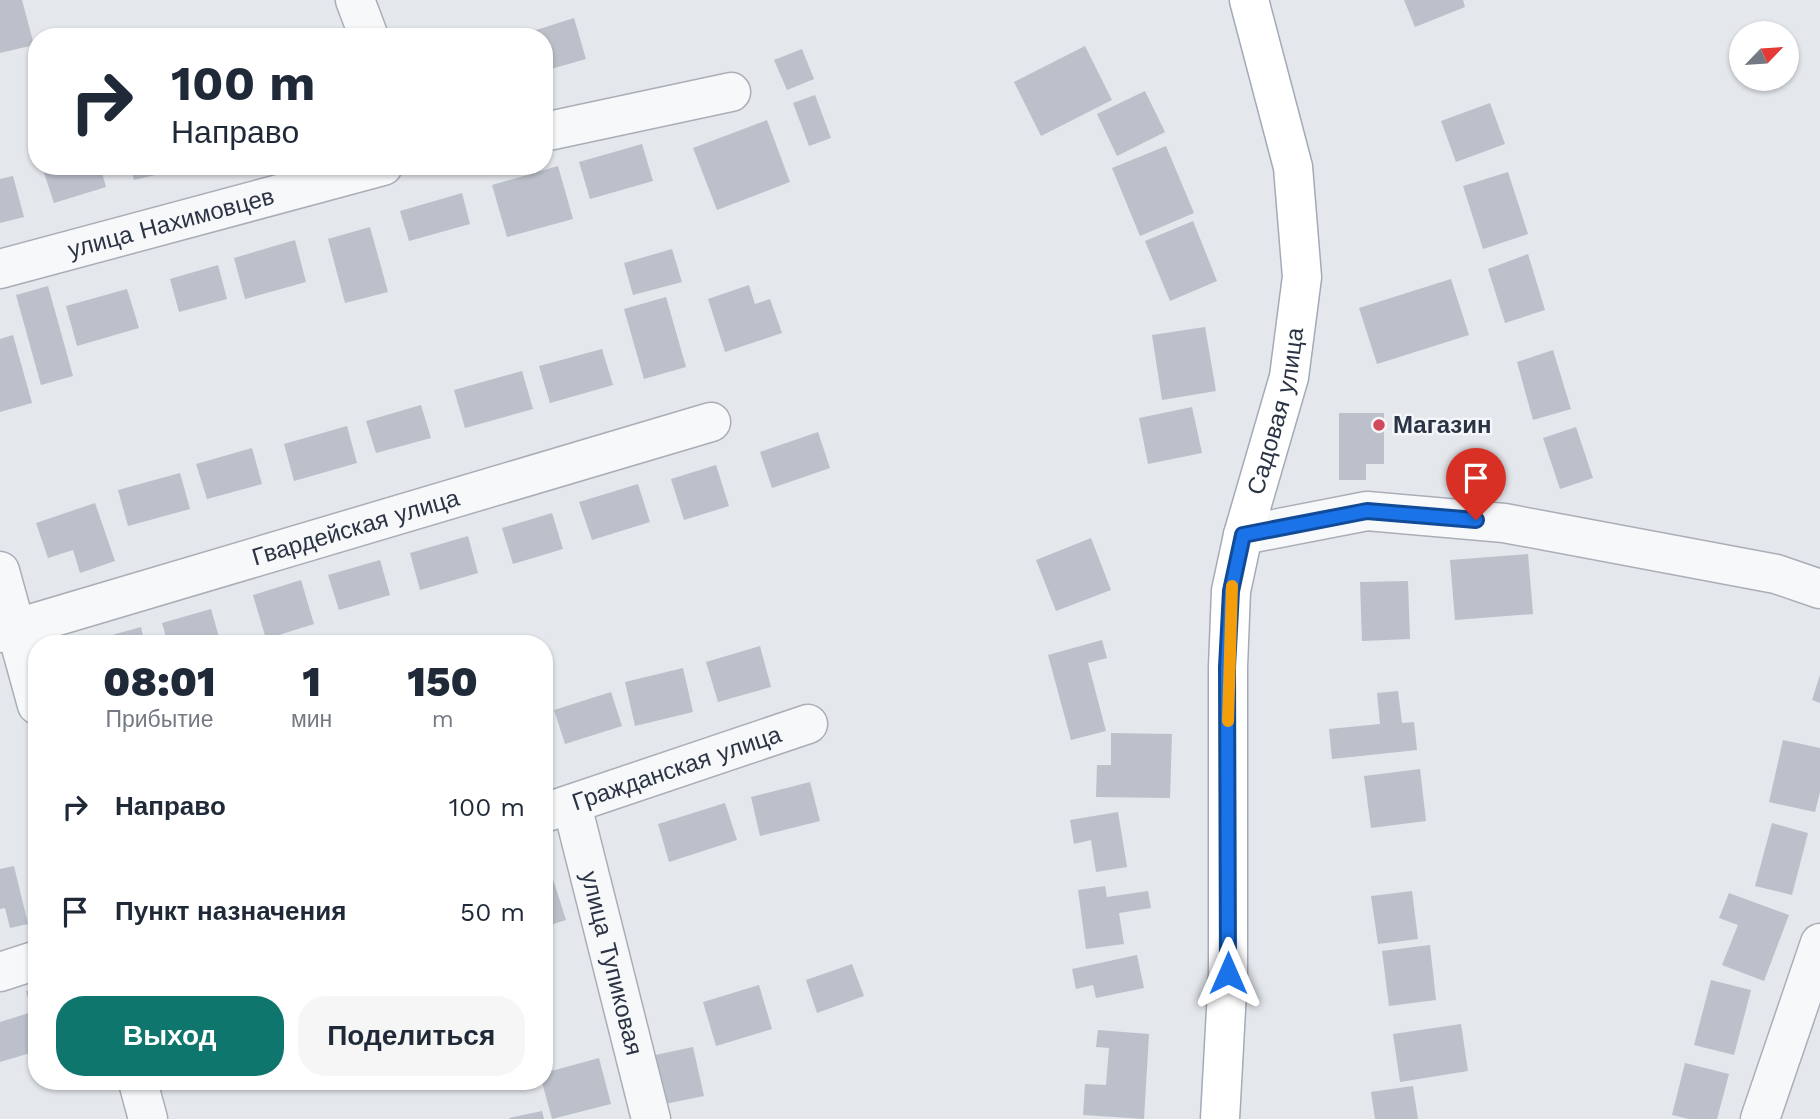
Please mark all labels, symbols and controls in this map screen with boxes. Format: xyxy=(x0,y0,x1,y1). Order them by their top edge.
north arrow xyxy=(1729,21,1799,91)
map controls xyxy=(1729,21,1799,91)
text: 100 m xyxy=(171,54,315,112)
icon: right xyxy=(56,56,147,147)
text: Направо xyxy=(171,113,299,151)
street label: улица Нахимовцев xyxy=(65,182,277,264)
street label: Садовая улица xyxy=(1242,325,1309,498)
place label: Магазин xyxy=(1393,411,1491,439)
marker: Магазин xyxy=(1371,417,1387,433)
pin xyxy=(1446,448,1506,520)
icon: arrive xyxy=(1457,459,1495,497)
street label: Гвардейская улица xyxy=(249,483,463,571)
text: 08:01 xyxy=(103,657,216,706)
text: 1 xyxy=(302,657,321,706)
text: 150 xyxy=(407,657,478,706)
text: Прибытие xyxy=(105,706,213,733)
text: мин xyxy=(291,706,332,733)
text: m xyxy=(432,706,454,733)
street label: Гражданская улица xyxy=(569,720,785,816)
icon: right xyxy=(56,788,94,826)
text: Направо xyxy=(115,791,226,821)
text: 100 m xyxy=(449,792,525,822)
street label: улица Тупиковая xyxy=(575,868,648,1058)
icon: arrive xyxy=(56,893,94,931)
text: Пункт назначения xyxy=(115,896,346,926)
text: 50 m xyxy=(460,897,525,927)
position arrow xyxy=(1191,936,1265,1010)
button: Выход xyxy=(56,996,284,1076)
button: Поделиться xyxy=(298,996,525,1076)

